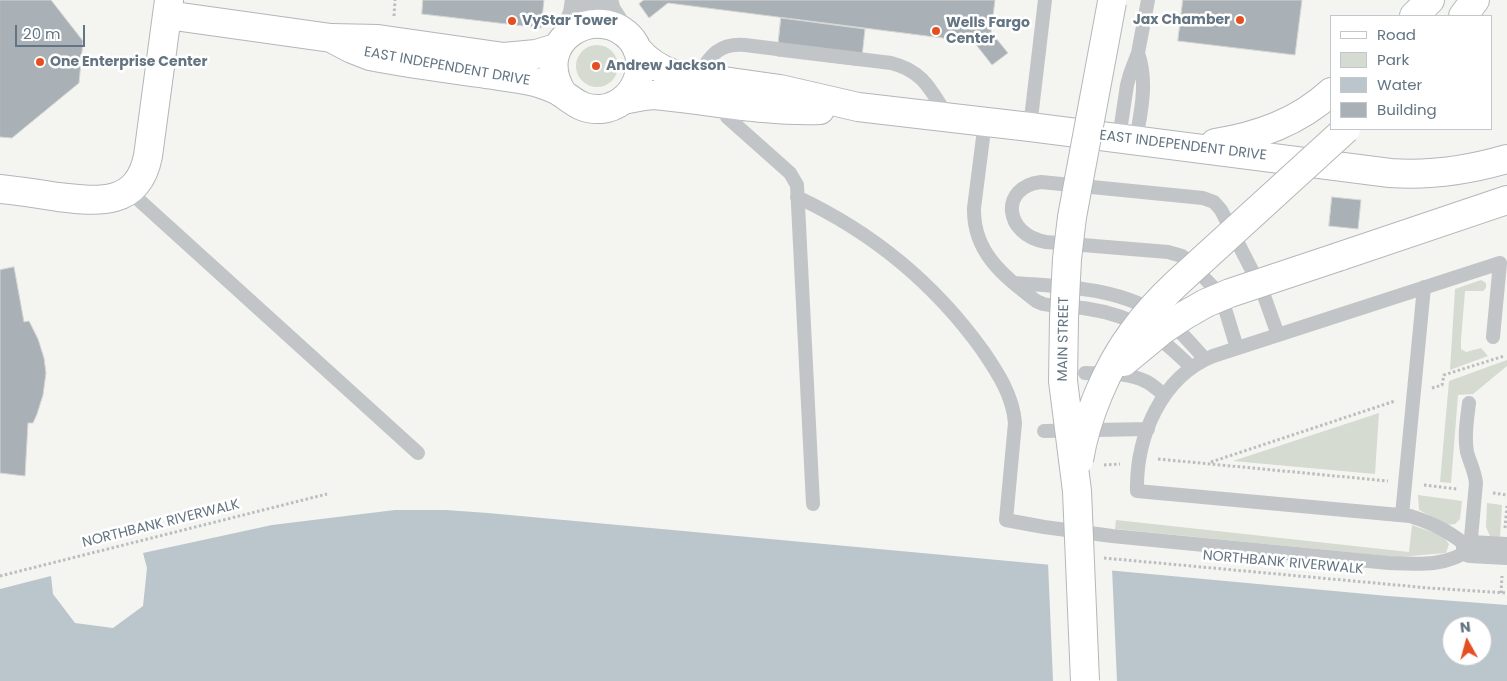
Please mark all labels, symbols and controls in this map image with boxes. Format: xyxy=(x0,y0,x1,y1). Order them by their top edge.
place label: Jax Chamber xyxy=(1133,12,1230,28)
place label: VyStar Tower xyxy=(522,13,618,29)
marker: Jax Chamber xyxy=(1234,14,1246,26)
scale bar xyxy=(18,15,88,47)
marker: VyStar Tower xyxy=(506,15,518,27)
place label: Wells Fargo Center xyxy=(946,15,1030,48)
legend xyxy=(1330,15,1492,130)
text: 20 m xyxy=(23,23,61,44)
text: Road xyxy=(1377,24,1416,45)
marker: Wells Fargo Center xyxy=(930,25,942,37)
street label: EAST INDEPENDENT DRIVE xyxy=(363,44,531,90)
text: Park xyxy=(1377,49,1409,70)
place label: One Enterprise Center xyxy=(50,54,207,70)
marker: One Enterprise Center xyxy=(34,56,46,68)
place label: Andrew Jackson xyxy=(606,58,726,74)
marker: Andrew Jackson xyxy=(590,60,602,72)
text: Water xyxy=(1377,74,1422,95)
text: Building xyxy=(1377,99,1437,120)
street label: EAST INDEPENDENT DRIVE xyxy=(1098,127,1268,165)
street label: MAIN STREET xyxy=(1055,296,1073,382)
street label: NORTHBANK RIVERWALK xyxy=(81,496,241,552)
street label: NORTHBANK RIVERWALK xyxy=(1202,548,1364,578)
north arrow xyxy=(1442,616,1492,666)
text: N xyxy=(1459,617,1472,638)

